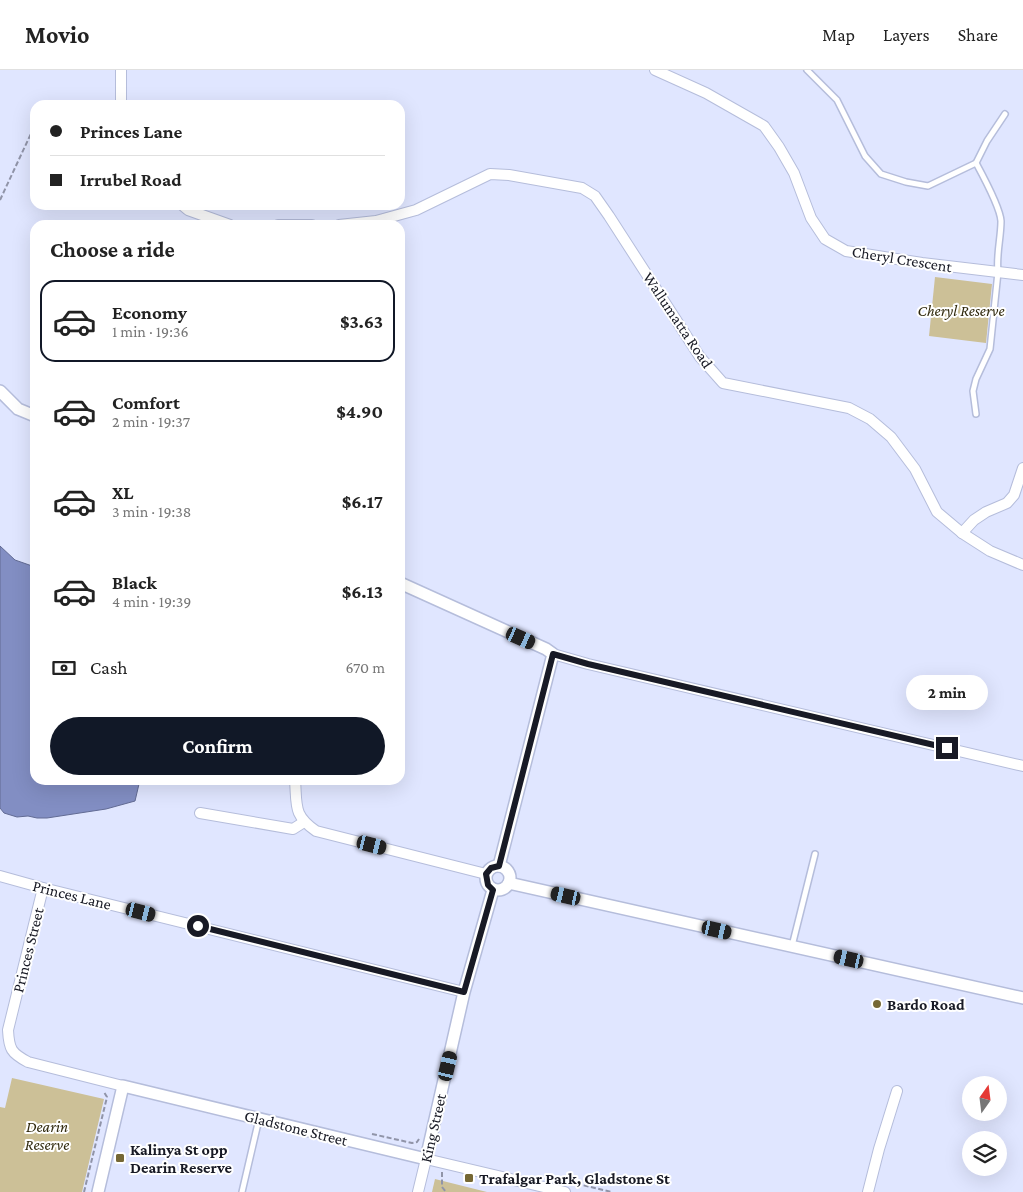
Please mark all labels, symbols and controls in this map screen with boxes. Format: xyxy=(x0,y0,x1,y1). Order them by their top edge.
text: Movio xyxy=(25,21,90,48)
text: Map xyxy=(822,25,855,45)
text: Layers xyxy=(883,25,930,45)
text: Share xyxy=(958,25,998,45)
text: Princes Lane xyxy=(80,121,182,142)
text: Irrubel Road xyxy=(80,169,182,190)
text: Choose a ride xyxy=(50,237,175,262)
street label: Cheryl Crescent xyxy=(851,243,954,276)
street label: Wallumatta Road xyxy=(640,269,717,372)
icon: car xyxy=(52,299,97,344)
text: Economy xyxy=(112,302,187,323)
park label: Cheryl Reserve xyxy=(917,302,1005,320)
text: $3.63 xyxy=(340,311,383,332)
text: 1 min · 19:36 xyxy=(112,323,189,340)
icon: car xyxy=(52,389,97,434)
text: Comfort xyxy=(112,392,180,413)
text: $4.90 xyxy=(336,401,383,422)
text: 2 min · 19:37 xyxy=(112,413,190,430)
icon: car xyxy=(52,479,97,524)
text: XL xyxy=(112,482,134,503)
text: $6.17 xyxy=(342,491,383,512)
text: 3 min · 19:38 xyxy=(112,503,191,520)
icon: car xyxy=(52,569,97,614)
text: Black xyxy=(112,572,157,593)
text: $6.13 xyxy=(342,581,383,602)
text: 4 min · 19:39 xyxy=(112,593,191,610)
car xyxy=(504,625,537,651)
icon: cash xyxy=(50,654,78,682)
text: Cash xyxy=(90,657,128,678)
text: 670 m xyxy=(345,659,385,676)
callout: 2 min xyxy=(906,676,988,710)
text: 2 min xyxy=(928,684,966,701)
button: Confirm xyxy=(50,717,385,775)
route end xyxy=(936,737,958,759)
car xyxy=(355,834,388,856)
street label: Princes Lane xyxy=(31,877,113,913)
car xyxy=(549,885,582,907)
car xyxy=(124,901,157,923)
street label: Princes Street xyxy=(9,905,47,994)
route start xyxy=(187,915,209,937)
car xyxy=(700,919,733,941)
car xyxy=(832,948,865,970)
place label: Bardo Road xyxy=(887,996,965,1013)
marker: Bardo Road xyxy=(871,998,883,1010)
car xyxy=(437,1050,458,1082)
north arrow xyxy=(962,1076,1008,1121)
map controls xyxy=(962,1076,1007,1176)
street label: King Street xyxy=(417,1091,450,1164)
street label: Gladstone Street xyxy=(243,1107,350,1149)
park label: Dearin Reserve xyxy=(25,1118,69,1153)
button: layers xyxy=(962,1131,1007,1176)
place label: Kalinya St opp Dearin Reserve xyxy=(130,1141,233,1176)
marker: Kalinya St opp Dearin Reserve xyxy=(114,1152,126,1164)
place label: Trafalgar Park, Gladstone St xyxy=(479,1170,670,1187)
marker: Trafalgar Park, Gladstone St xyxy=(463,1172,475,1184)

